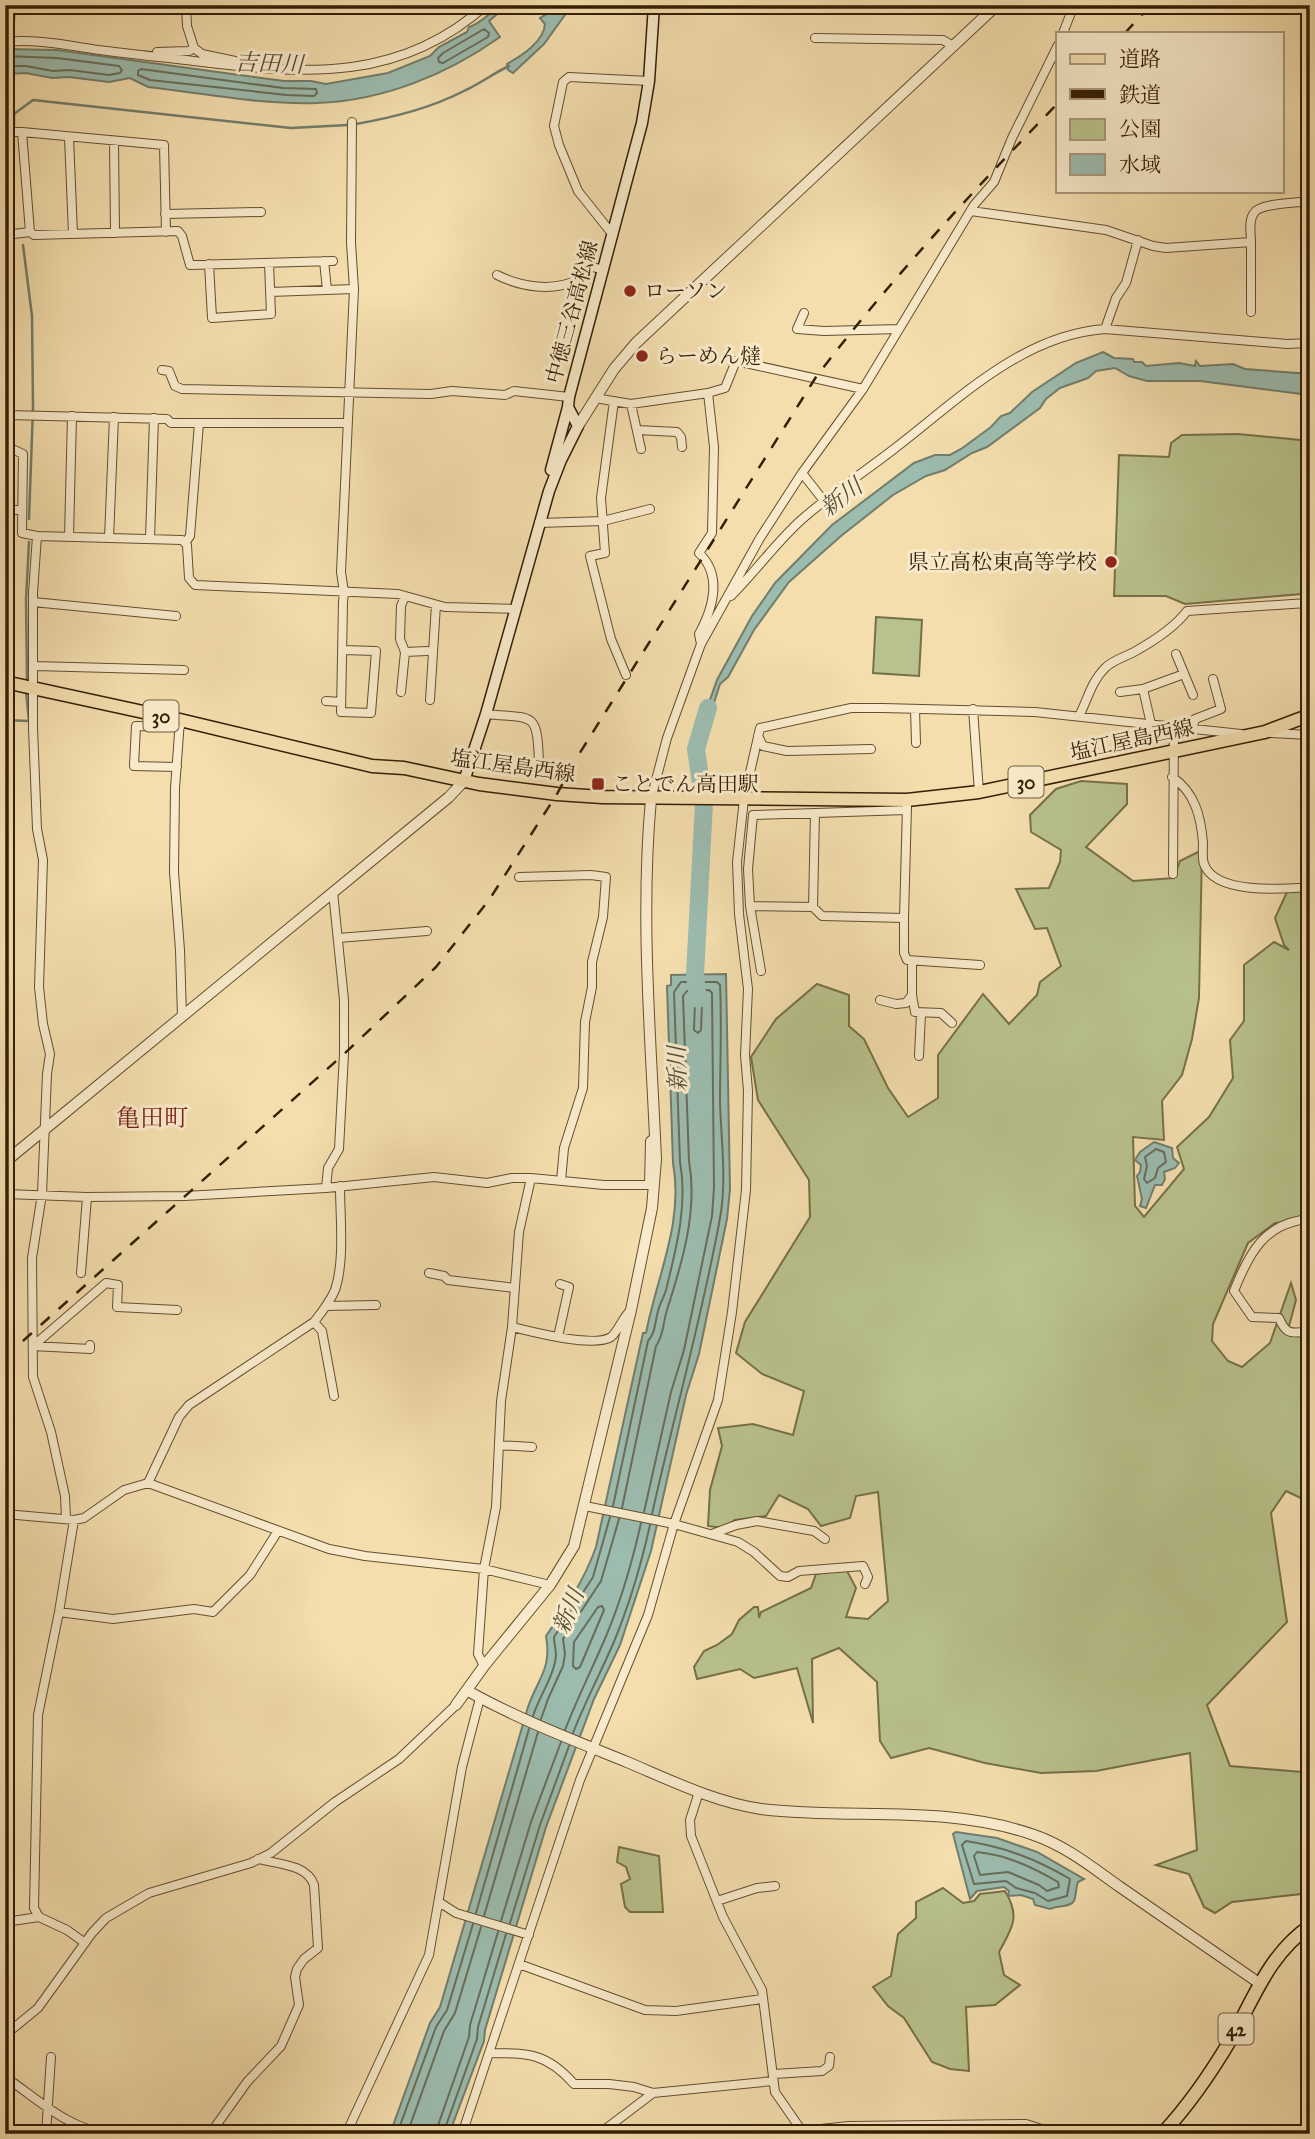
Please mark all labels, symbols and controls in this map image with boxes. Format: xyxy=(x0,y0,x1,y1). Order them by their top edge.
legend xyxy=(1056,32,1284,192)
text: 道路 xyxy=(1119,46,1161,72)
water label: 吉田川 xyxy=(234,48,307,78)
text: 鉄道 xyxy=(1119,82,1161,108)
text: 公園 xyxy=(1119,116,1161,142)
text: 水域 xyxy=(1119,152,1161,178)
street label: 中徳三谷高松線 xyxy=(540,238,604,386)
place label: ローソン xyxy=(644,278,727,304)
marker: ローソン xyxy=(622,283,638,299)
place label: らーめん燵 xyxy=(656,343,761,369)
marker: らーめん燵 xyxy=(634,348,650,364)
water label: 新川 xyxy=(814,470,870,522)
place label: 県立高松東高等学校 xyxy=(908,549,1097,575)
marker: 県立高松東高等学校 xyxy=(1103,554,1119,570)
road number: 30 xyxy=(144,701,178,732)
street label: 塩江屋島西線 xyxy=(1068,714,1196,766)
street label: 塩江屋島西線 xyxy=(449,744,577,788)
road number: 30 xyxy=(1009,766,1044,797)
place label: ことでん高田駅 xyxy=(612,771,759,797)
marker: ことでん高田駅 xyxy=(590,776,606,792)
water label: 新川 xyxy=(662,1043,692,1092)
district label: 亀田町 xyxy=(116,1103,188,1133)
water label: 新川 xyxy=(546,1582,591,1638)
road number: 42 xyxy=(1218,2013,1254,2044)

